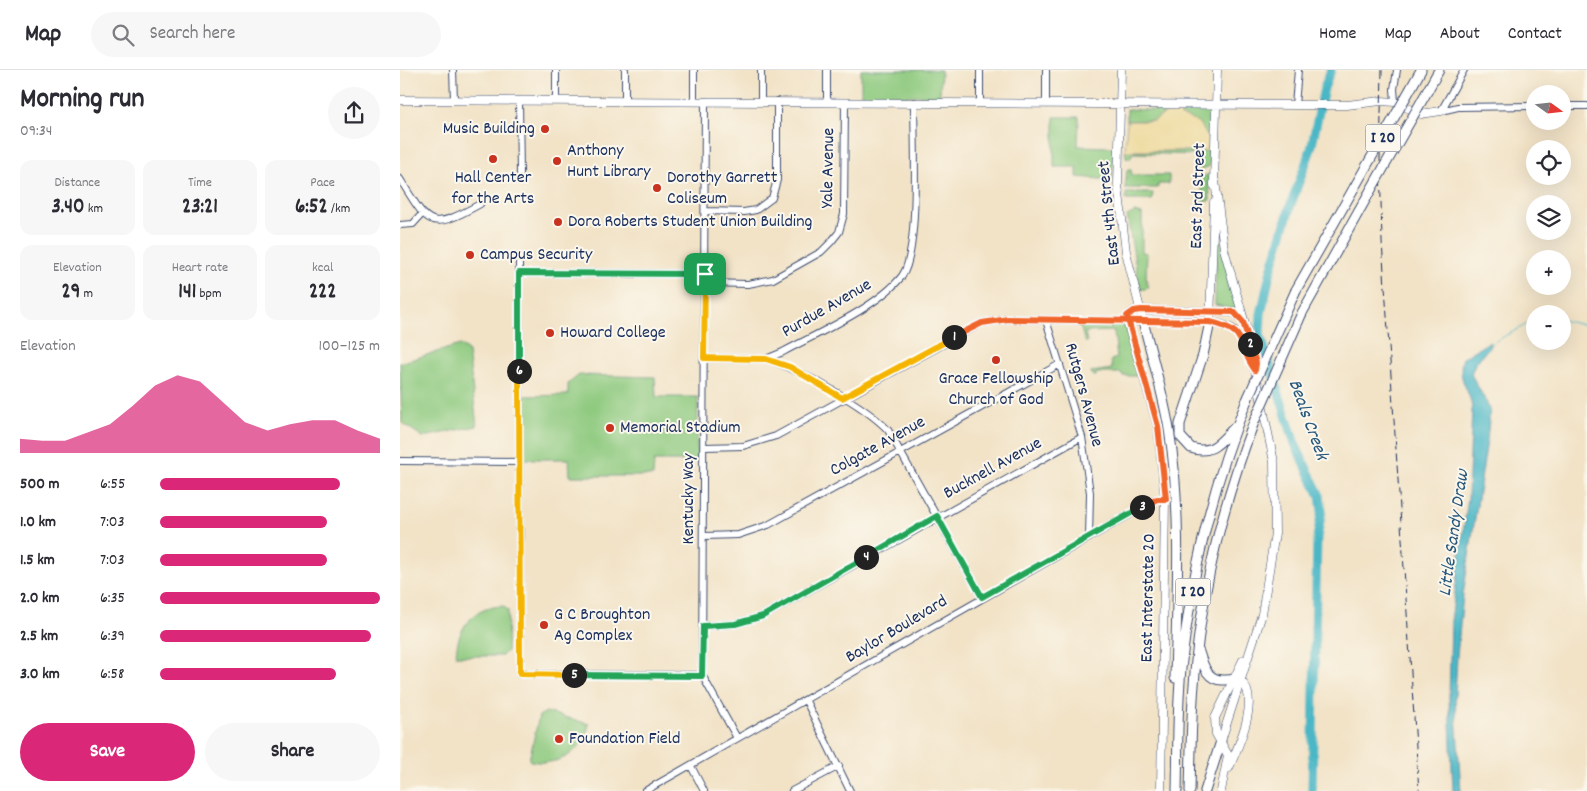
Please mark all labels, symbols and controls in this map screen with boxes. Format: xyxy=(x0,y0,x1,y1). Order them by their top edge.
search box xyxy=(91,12,441,57)
text: Map xyxy=(25,18,61,52)
icon: search xyxy=(109,21,137,49)
text: Search here xyxy=(149,21,235,48)
text: Home xyxy=(1319,22,1356,47)
text: Map xyxy=(1384,22,1412,47)
text: About xyxy=(1440,22,1480,47)
text: Contact xyxy=(1508,22,1562,47)
text: Morning run xyxy=(20,81,144,121)
north arrow xyxy=(1526,85,1571,130)
map controls xyxy=(1526,85,1571,350)
button: share xyxy=(328,87,380,139)
place label: Music Building xyxy=(443,117,535,142)
text: 09:34 xyxy=(20,120,52,143)
marker: Music Building xyxy=(539,123,551,135)
road number: I 20 xyxy=(1366,124,1400,152)
street label: Yale Avenue xyxy=(816,127,842,209)
place label: Anthony Hunt Library xyxy=(567,139,651,185)
button: locate xyxy=(1526,140,1571,185)
street label: East 3rd Street xyxy=(1185,142,1213,249)
marker: Hall Center for the Arts xyxy=(487,153,499,165)
marker: Anthony Hunt Library xyxy=(551,155,563,167)
street label: East 4th Street xyxy=(1092,159,1128,267)
place label: Hall Center for the Arts xyxy=(452,166,534,212)
place label: Dorothy Garrett Coliseum xyxy=(667,166,778,212)
text: Distance xyxy=(54,173,100,193)
text: Time xyxy=(188,173,212,193)
text: Pace xyxy=(310,173,335,193)
marker: Dorothy Garrett Coliseum xyxy=(651,182,663,194)
text: 3.40 xyxy=(52,193,85,223)
text: 23:21 xyxy=(182,193,218,223)
text: 6:52 xyxy=(295,193,328,223)
button: layers xyxy=(1526,195,1571,240)
text: km xyxy=(85,199,103,219)
text: /km xyxy=(328,199,350,219)
place label: Dora Roberts Student Union Building xyxy=(568,210,812,235)
marker: Dora Roberts Student Union Building xyxy=(552,216,564,228)
place label: Campus Security xyxy=(480,243,593,268)
marker: Campus Security xyxy=(464,249,476,261)
button: + xyxy=(1526,250,1571,295)
pin xyxy=(684,253,726,295)
text: Elevation xyxy=(53,258,102,278)
text: Heart rate xyxy=(172,258,228,278)
text: kcal xyxy=(312,258,333,278)
icon: arrive xyxy=(691,260,719,288)
street label: Purdue Avenue xyxy=(777,273,877,345)
text: 29 xyxy=(62,278,80,308)
text: 141 xyxy=(178,278,196,308)
text: 222 xyxy=(309,278,336,308)
text: m xyxy=(80,284,93,304)
text: bpm xyxy=(196,284,222,304)
button: − xyxy=(1526,305,1571,350)
place label: Howard College xyxy=(560,321,666,346)
pin: 1 xyxy=(942,324,966,350)
marker: Howard College xyxy=(544,327,556,339)
text: 1 xyxy=(953,327,956,347)
pin: 2 xyxy=(1238,332,1262,356)
text: 2 xyxy=(1247,334,1254,354)
text: Elevation xyxy=(20,335,76,358)
text: 100–125 m xyxy=(319,335,380,358)
street label: Rutgers Avenue xyxy=(1057,340,1109,450)
marker: Grace Fellowship Church of God xyxy=(990,354,1002,366)
pin: 6 xyxy=(506,358,532,384)
text: 6 xyxy=(516,361,523,381)
place label: Grace Fellowship Church of God xyxy=(938,367,1054,413)
water label: Beals Creek xyxy=(1280,376,1335,466)
street label: Colgate Avenue xyxy=(826,410,930,483)
place label: Memorial Stadium xyxy=(620,416,741,441)
marker: Memorial Stadium xyxy=(604,422,616,434)
street label: Bucknell Avenue xyxy=(939,432,1047,506)
street label: Kentucky Way xyxy=(677,453,702,545)
water label: Little Sandy Draw xyxy=(1433,466,1477,598)
text: 500 m xyxy=(20,473,60,496)
text: 6:55 xyxy=(100,473,125,496)
pin: 3 xyxy=(1130,494,1154,520)
text: 3 xyxy=(1139,497,1146,517)
text: 1.0 km xyxy=(20,511,56,534)
text: 7:03 xyxy=(100,511,125,534)
street label: East Interstate 20 xyxy=(1135,533,1163,663)
pin: 4 xyxy=(854,544,878,570)
text: 4 xyxy=(864,547,869,567)
text: 1.5 km xyxy=(20,549,55,572)
text: 7:03 xyxy=(100,549,125,572)
road number: I 20 xyxy=(1176,578,1210,606)
text: 2.0 km xyxy=(20,587,60,610)
text: 6:35 xyxy=(100,587,125,610)
street label: Baylor Boulevard xyxy=(841,590,953,670)
place label: G C Broughton Ag Complex xyxy=(554,603,650,649)
marker: G C Broughton Ag Complex xyxy=(538,619,550,631)
text: 2.5 km xyxy=(20,625,58,648)
text: 6:39 xyxy=(100,625,125,648)
pin: 5 xyxy=(562,662,586,688)
text: 3.0 km xyxy=(20,663,60,686)
text: 6:58 xyxy=(100,663,124,686)
text: 5 xyxy=(571,665,578,685)
button: Save xyxy=(20,723,195,781)
button: Share xyxy=(205,723,380,781)
place label: Foundation Field xyxy=(569,727,680,752)
marker: Foundation Field xyxy=(553,733,565,745)

